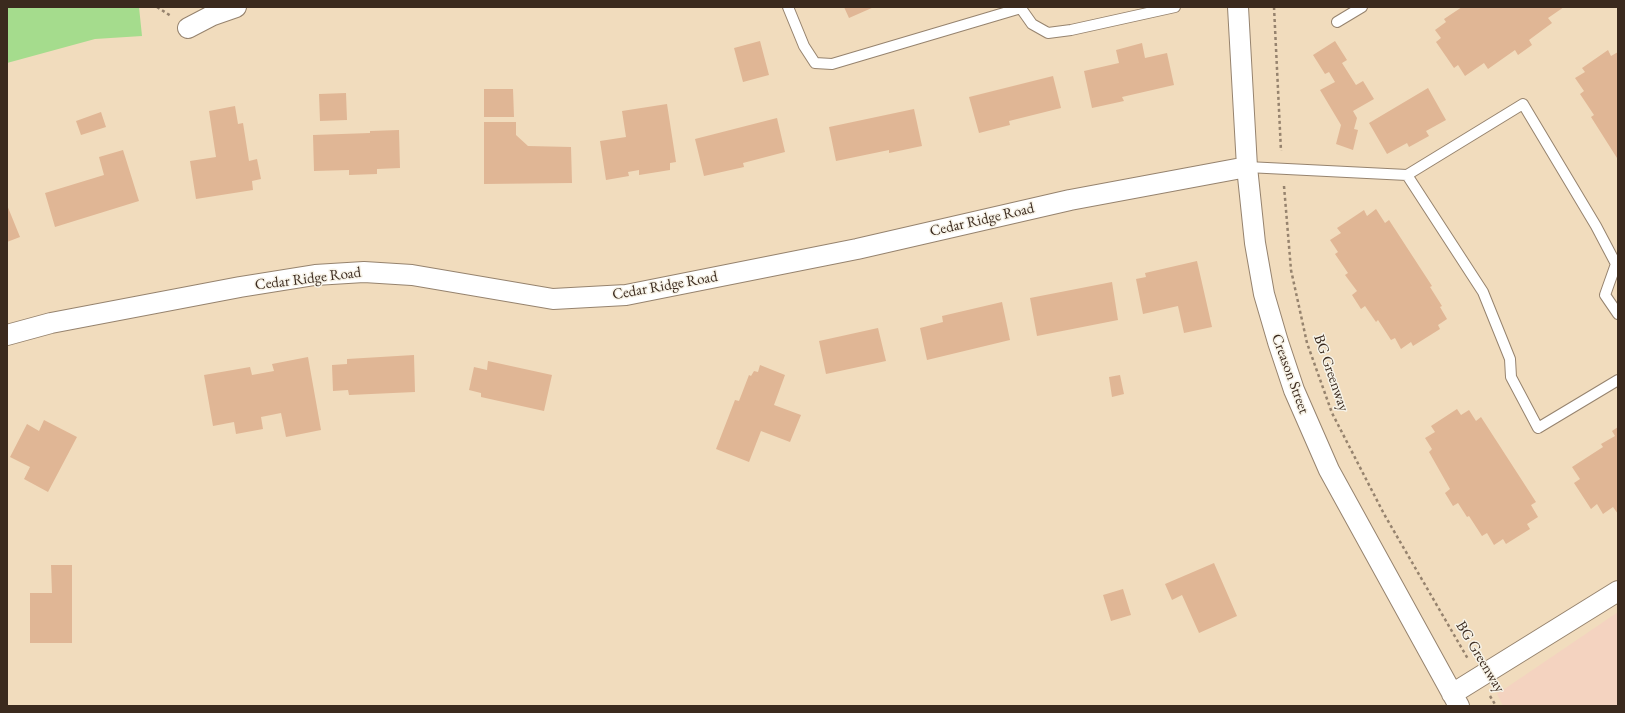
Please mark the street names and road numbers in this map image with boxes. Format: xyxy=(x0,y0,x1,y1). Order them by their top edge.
street label: Cedar Ridge Road xyxy=(928,199,1036,241)
street label: Cedar Ridge Road xyxy=(254,264,362,294)
street label: Cedar Ridge Road xyxy=(611,268,719,304)
street label: Creason Street xyxy=(1267,332,1313,416)
street label: BG Greenway xyxy=(1309,332,1353,414)
street label: BG Greenway xyxy=(1452,618,1508,696)

